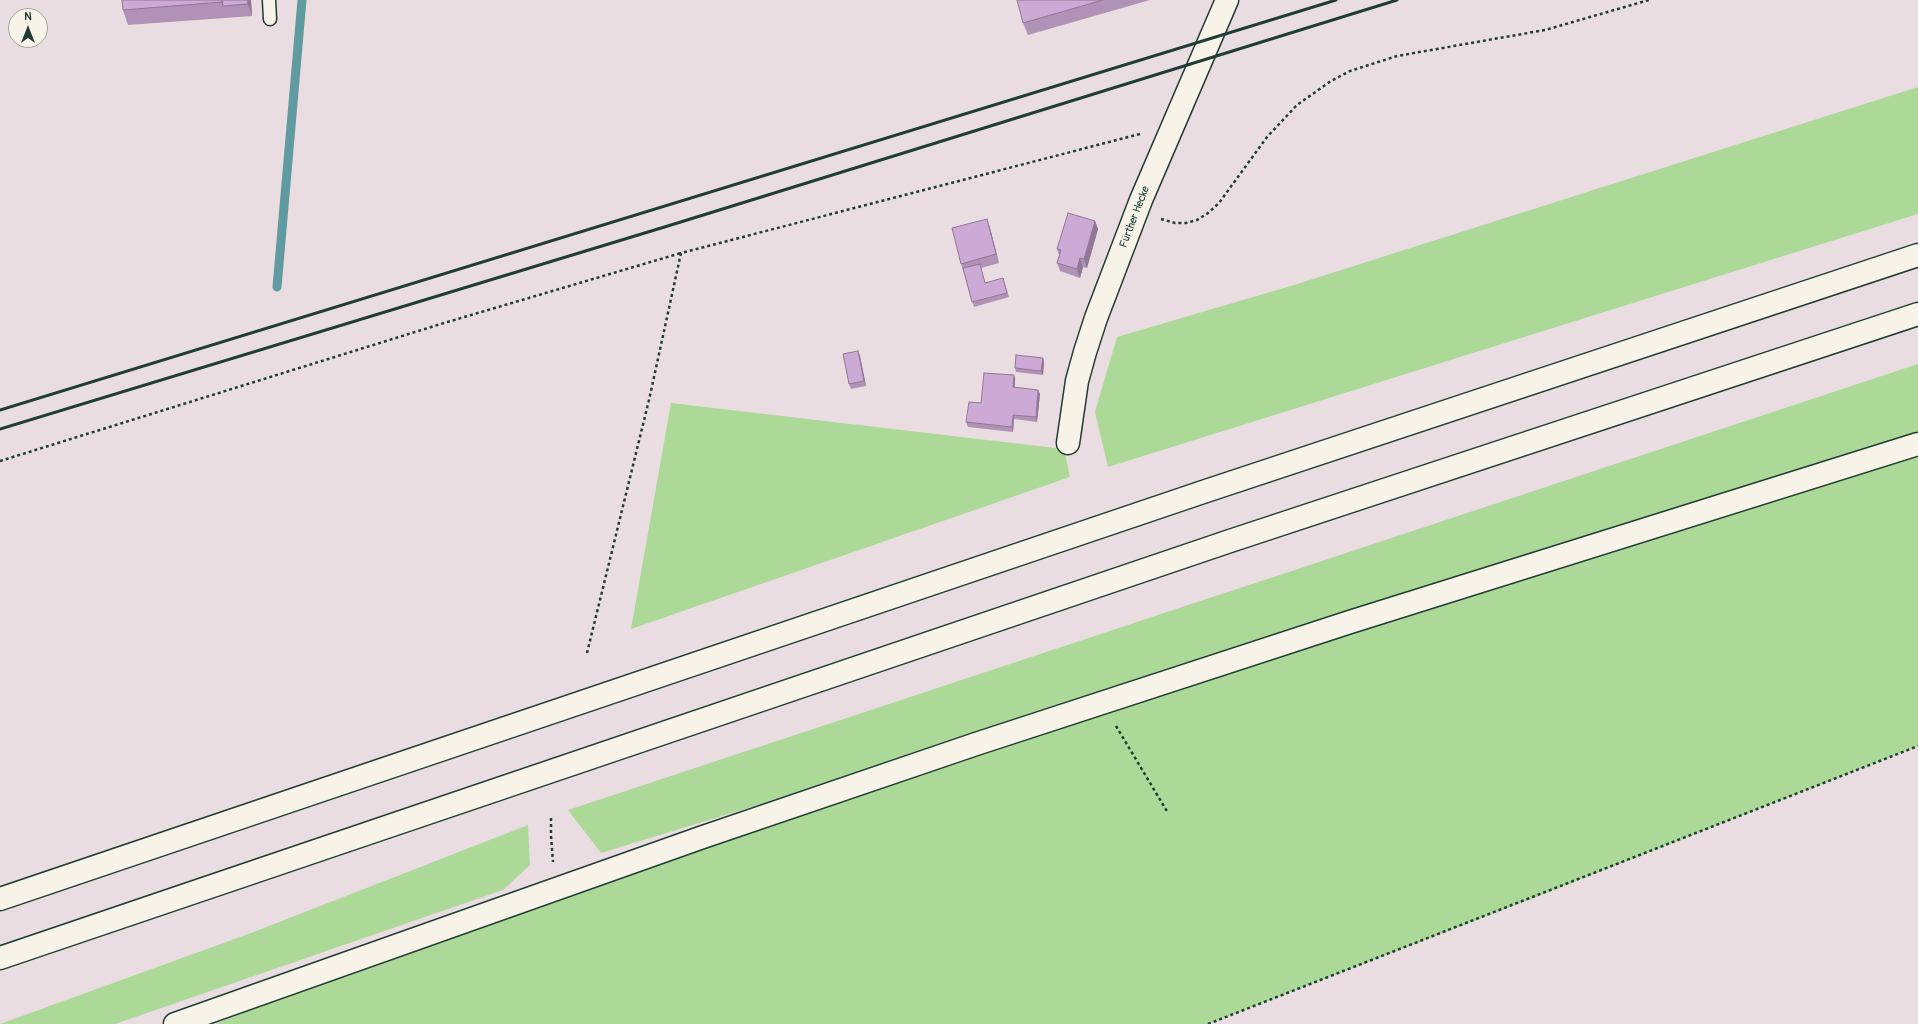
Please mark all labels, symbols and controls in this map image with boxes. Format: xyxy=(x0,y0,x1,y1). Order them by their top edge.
north arrow xyxy=(8,8,48,48)
text: N xyxy=(24,10,32,23)
street label: Fürther Hecke xyxy=(1117,184,1153,250)

